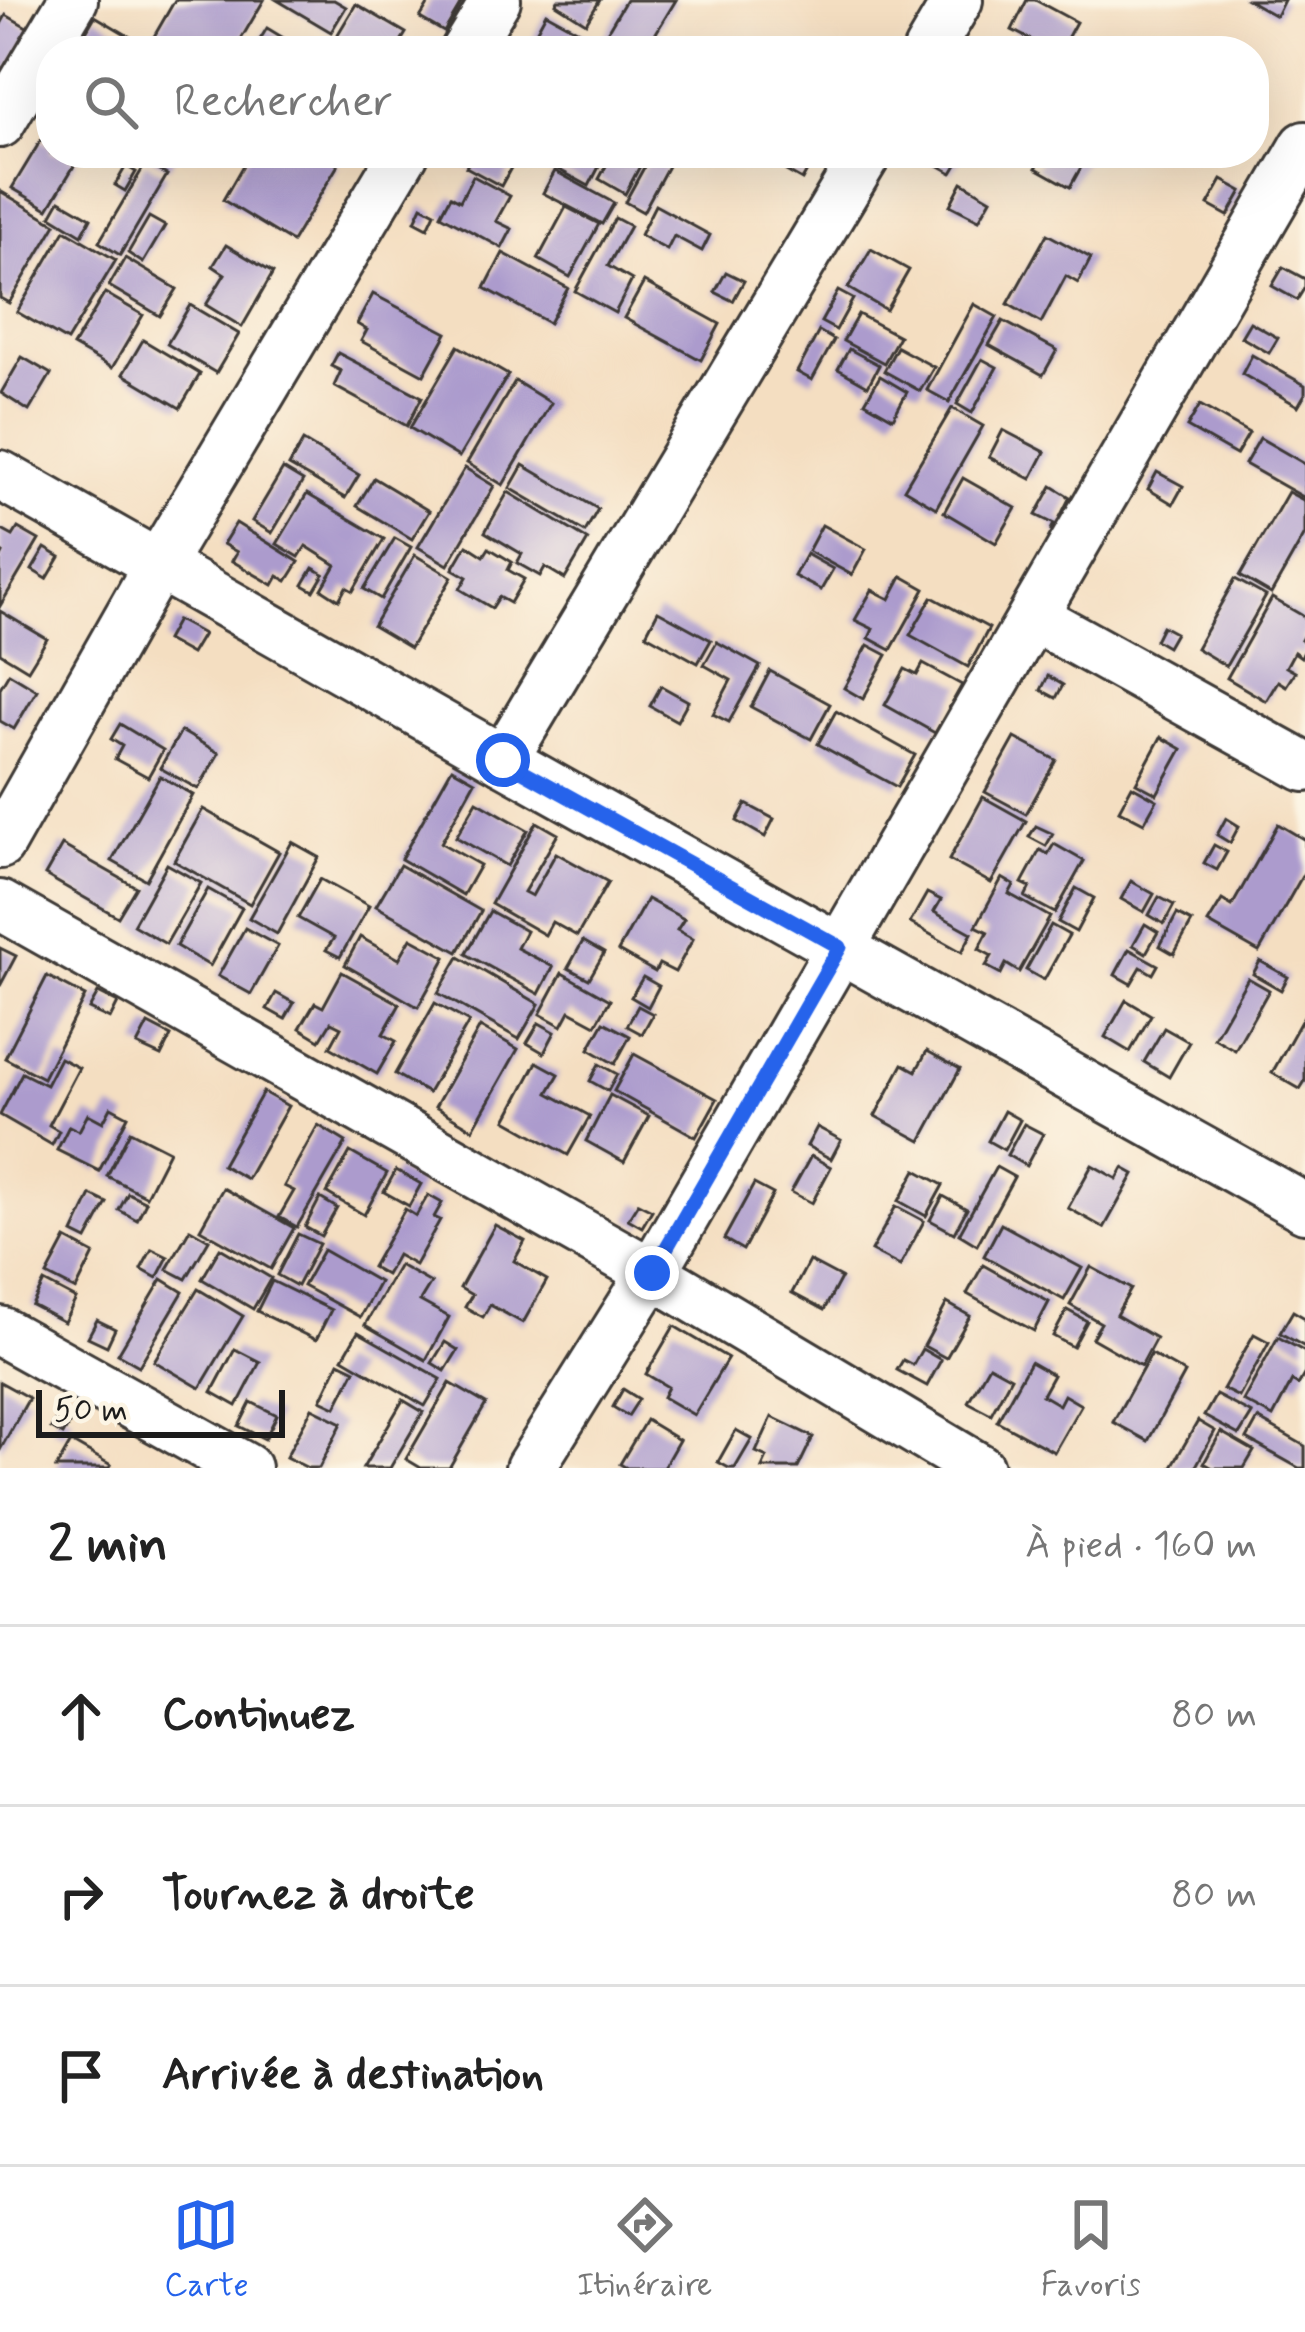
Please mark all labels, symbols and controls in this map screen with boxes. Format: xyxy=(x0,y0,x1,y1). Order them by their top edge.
search box xyxy=(36,36,1269,168)
icon: search xyxy=(78,69,144,135)
text: Rechercher xyxy=(174,73,393,132)
route start xyxy=(476,733,530,787)
route end xyxy=(625,1246,679,1300)
scale bar xyxy=(36,1384,285,1437)
text: 50 m xyxy=(54,1389,128,1433)
text: 2 min xyxy=(48,1513,168,1579)
text: À pied · 160 m xyxy=(1025,1521,1257,1572)
icon: ahead xyxy=(48,1683,114,1749)
text: Continuez xyxy=(162,1686,355,1745)
text: 80 m xyxy=(1171,1690,1257,1741)
icon: right xyxy=(48,1863,114,1929)
text: Tournez à droite xyxy=(162,1866,475,1925)
text: 80 m xyxy=(1171,1870,1257,1921)
icon: arrive xyxy=(48,2043,114,2109)
text: Arrivée à destination xyxy=(162,2046,544,2105)
tab: Carte xyxy=(164,2192,249,2308)
tab: Itinéraire xyxy=(577,2192,712,2308)
tab: Favoris xyxy=(1041,2192,1141,2308)

